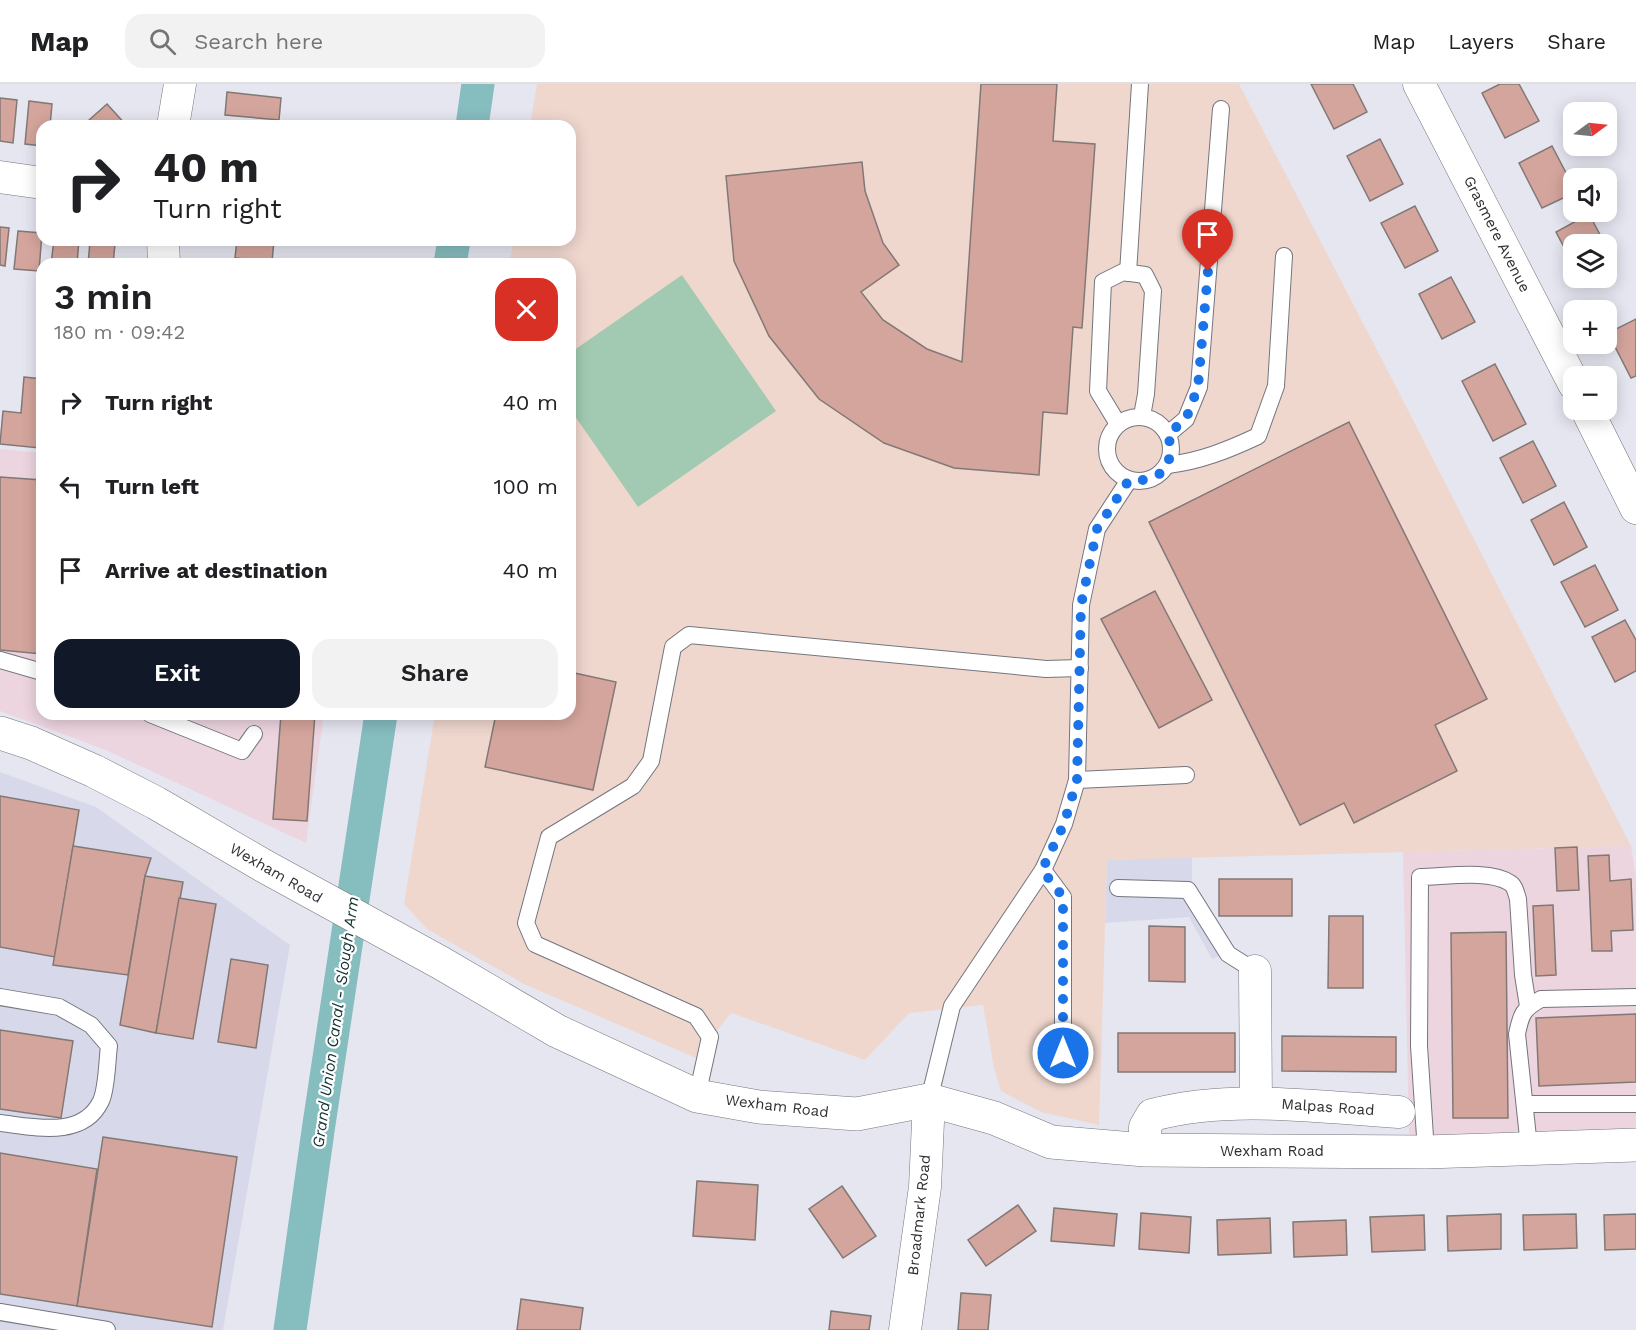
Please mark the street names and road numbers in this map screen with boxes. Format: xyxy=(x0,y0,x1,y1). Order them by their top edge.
street label: Grasmere Avenue xyxy=(1460,173,1534,295)
street label: Wexham Road xyxy=(226,839,326,907)
street label: Wexham Road xyxy=(724,1091,830,1121)
street label: Malpas Road xyxy=(1281,1095,1375,1119)
street label: Wexham Road xyxy=(1220,1142,1324,1160)
street label: Broadmark Road xyxy=(904,1154,934,1276)

